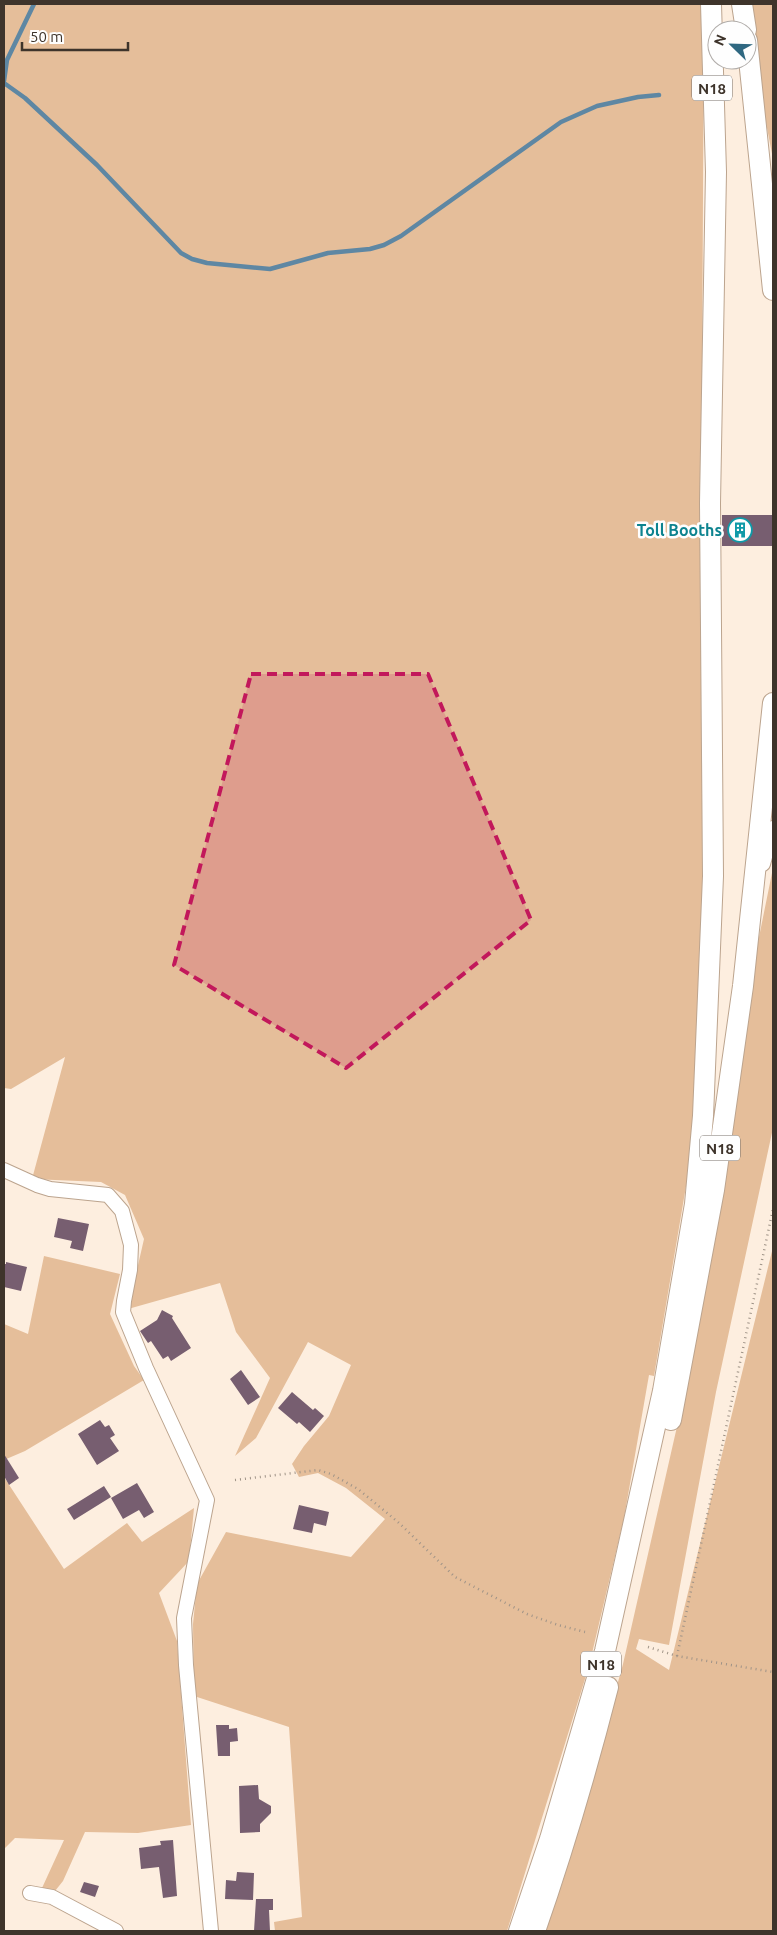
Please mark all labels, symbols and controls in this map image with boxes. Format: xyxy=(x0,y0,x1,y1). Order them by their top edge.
scale bar xyxy=(22,20,129,52)
north arrow xyxy=(707,20,757,70)
text: 50 m xyxy=(30,28,63,45)
text: N xyxy=(711,32,729,48)
road number: N18 xyxy=(692,76,732,100)
building icon: Toll Booths xyxy=(727,517,753,543)
place label: Toll Booths xyxy=(637,521,722,539)
road number: N18 xyxy=(700,1136,740,1160)
road number: N18 xyxy=(581,1652,621,1676)

